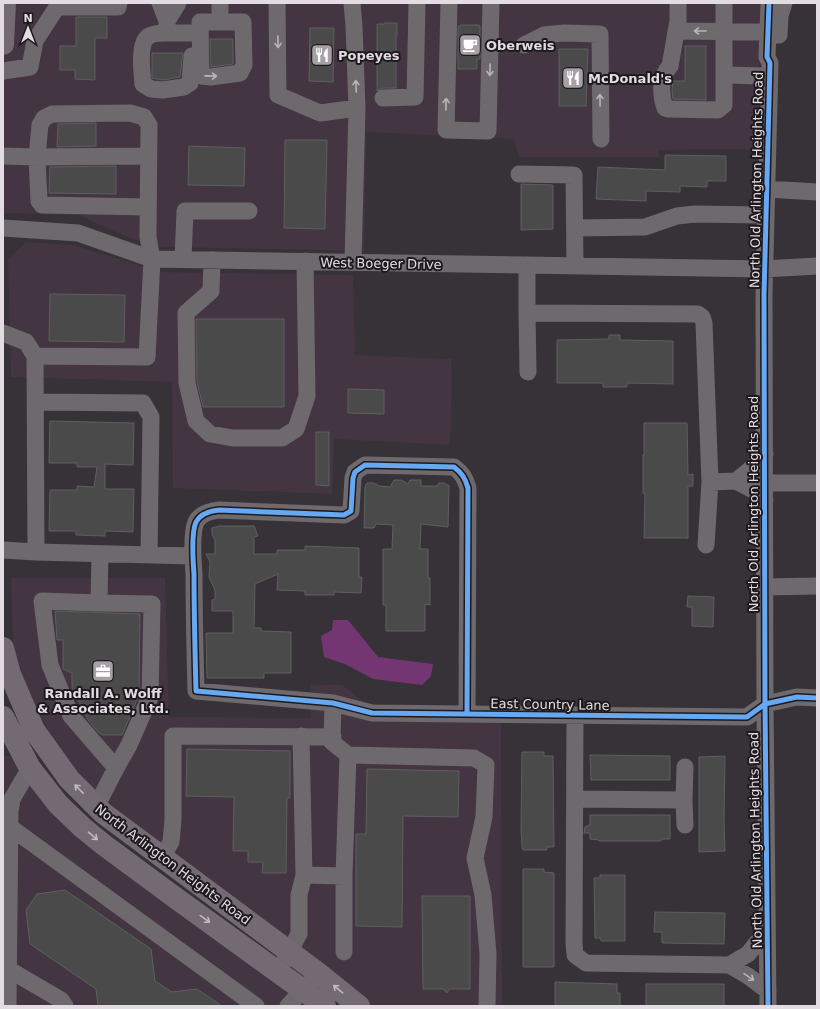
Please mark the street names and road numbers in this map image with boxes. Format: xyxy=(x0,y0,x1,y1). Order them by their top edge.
street label: North Old Arlington Heights Road xyxy=(747,72,766,288)
street label: West Boeger Drive xyxy=(320,255,442,272)
street label: North Old Arlington Heights Road xyxy=(746,396,761,612)
street label: East Country Lane xyxy=(490,696,610,713)
street label: North Old Arlington Heights Road xyxy=(746,732,765,948)
street label: North Arlington Heights Road xyxy=(92,801,253,928)

